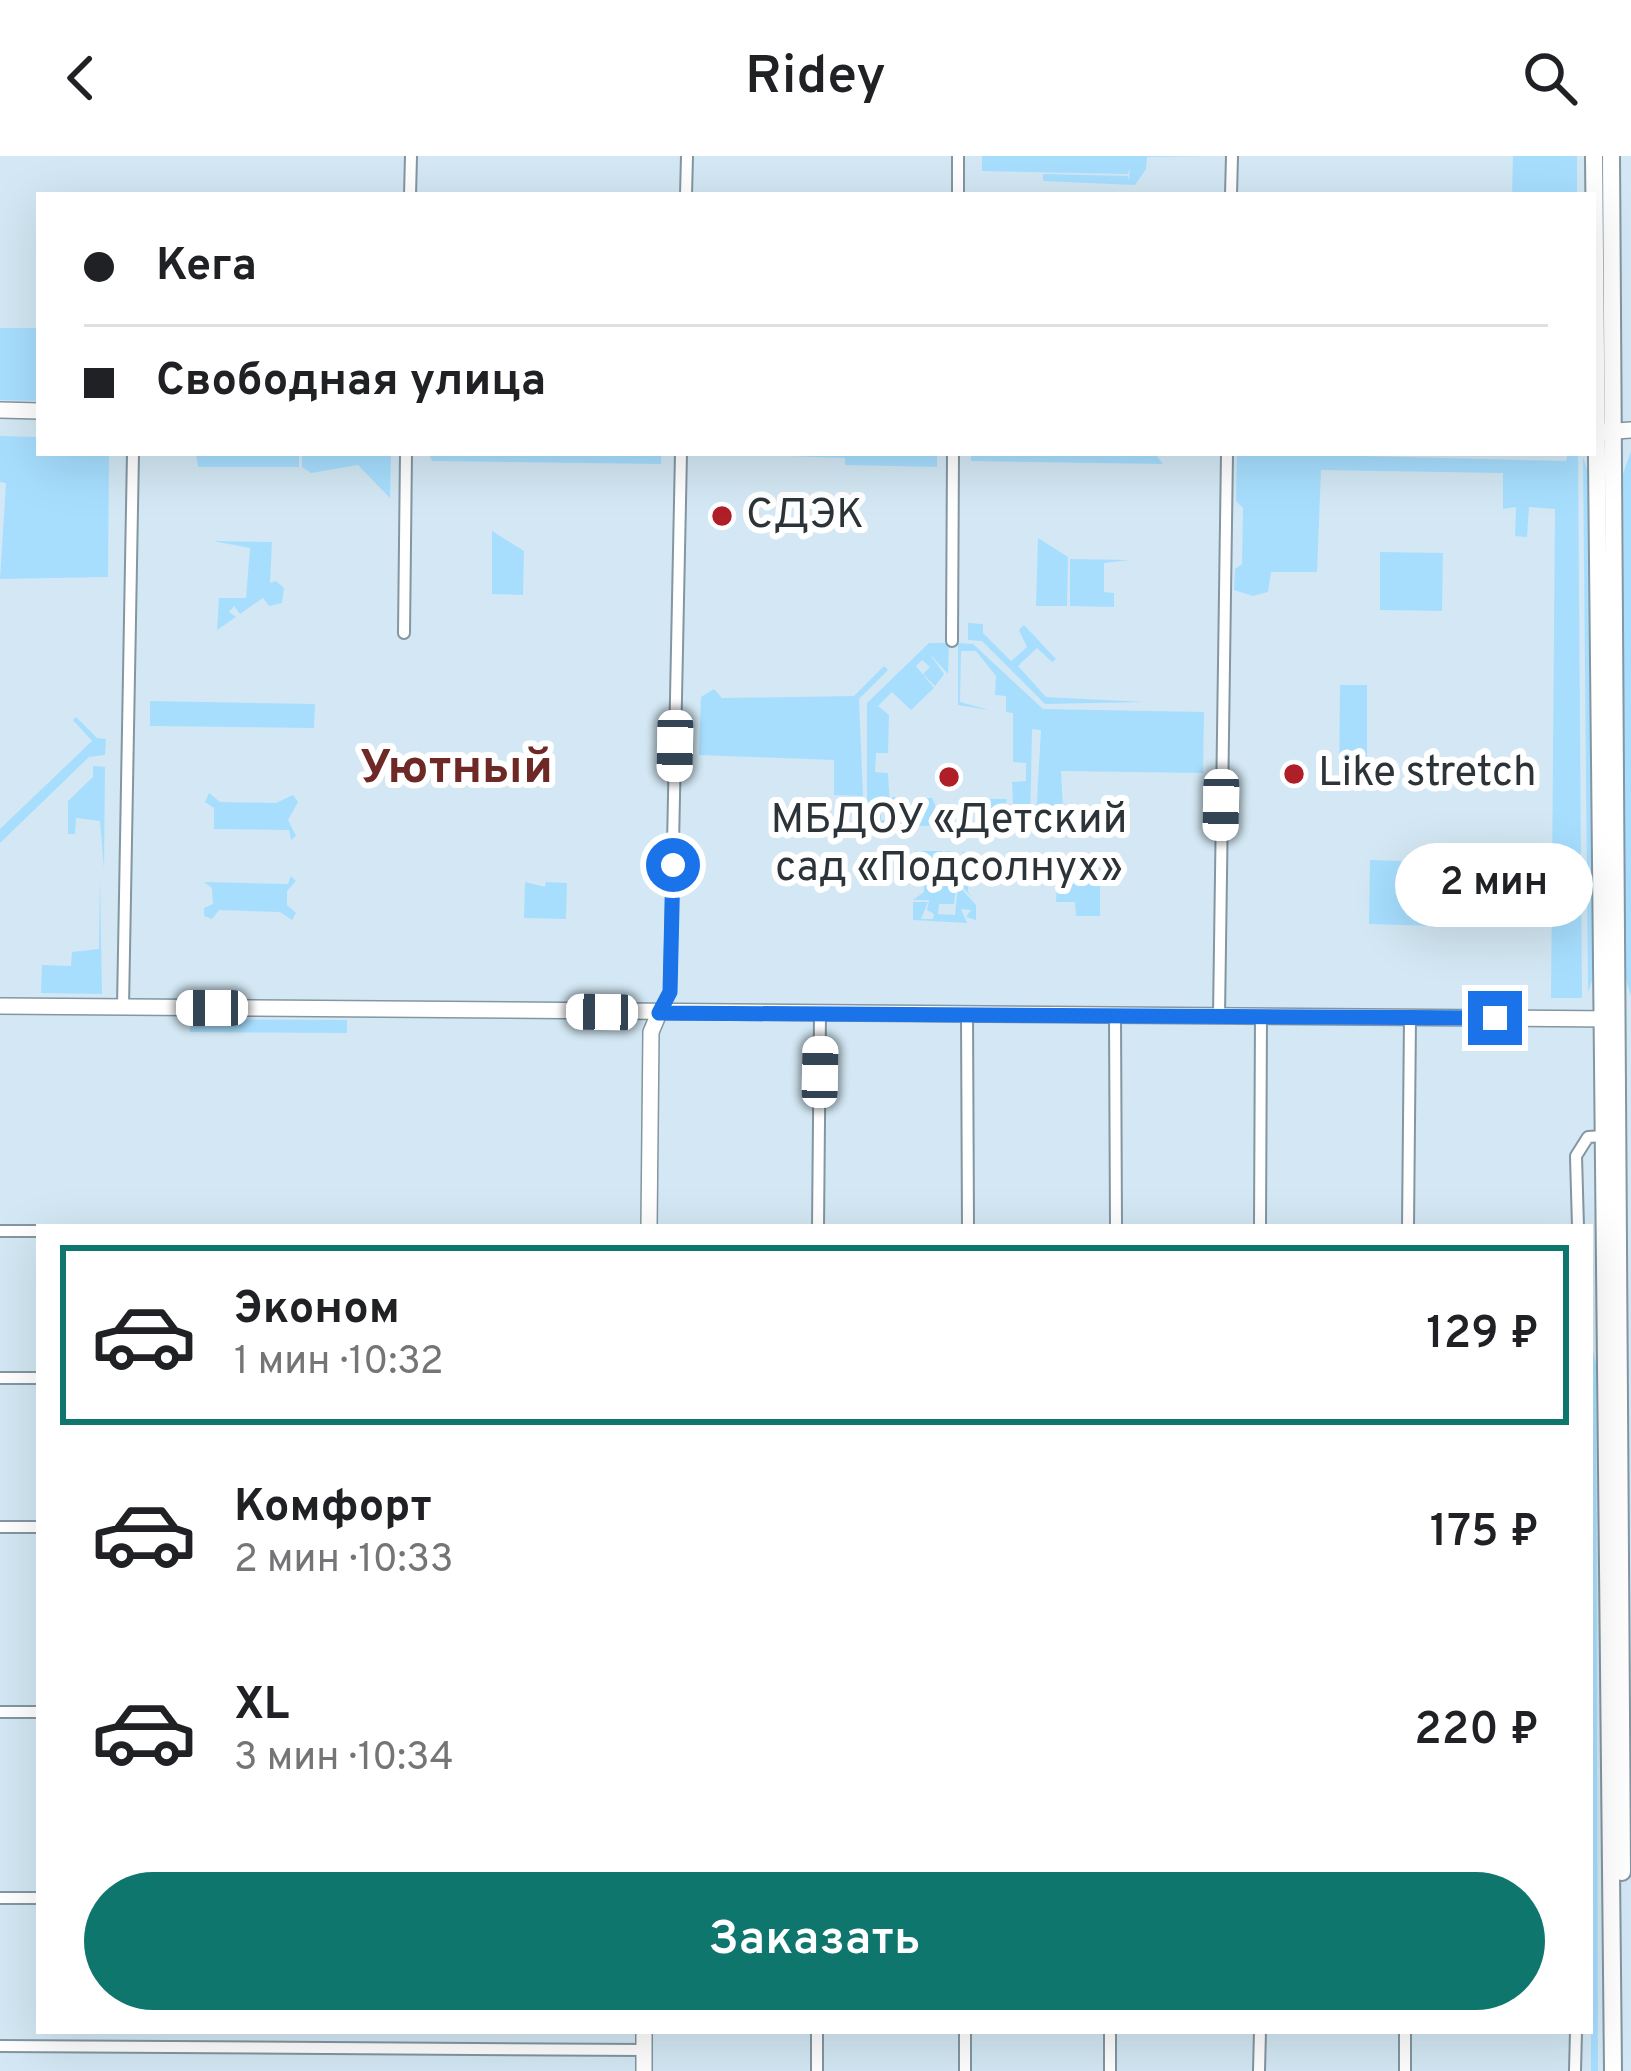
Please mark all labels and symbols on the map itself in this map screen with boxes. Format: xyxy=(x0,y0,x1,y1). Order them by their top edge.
place label: СДЭК xyxy=(746,490,864,543)
marker: СДЭК xyxy=(709,503,735,529)
car xyxy=(656,710,694,782)
district label: Уютный xyxy=(359,740,553,800)
place label: Like stretch xyxy=(1318,748,1537,801)
marker: Like stretch xyxy=(1281,761,1307,787)
marker: МБДОУ «Детский сад «Подсолнух» xyxy=(936,764,962,790)
car xyxy=(1202,769,1240,841)
place label: МБДОУ «Детский сад «Подсолнух» xyxy=(771,795,1128,896)
route start xyxy=(646,838,700,892)
callout: 2 мин xyxy=(1396,844,1594,928)
car xyxy=(176,990,248,1026)
route end xyxy=(1468,991,1522,1045)
car xyxy=(566,993,638,1031)
car xyxy=(801,1036,839,1108)

